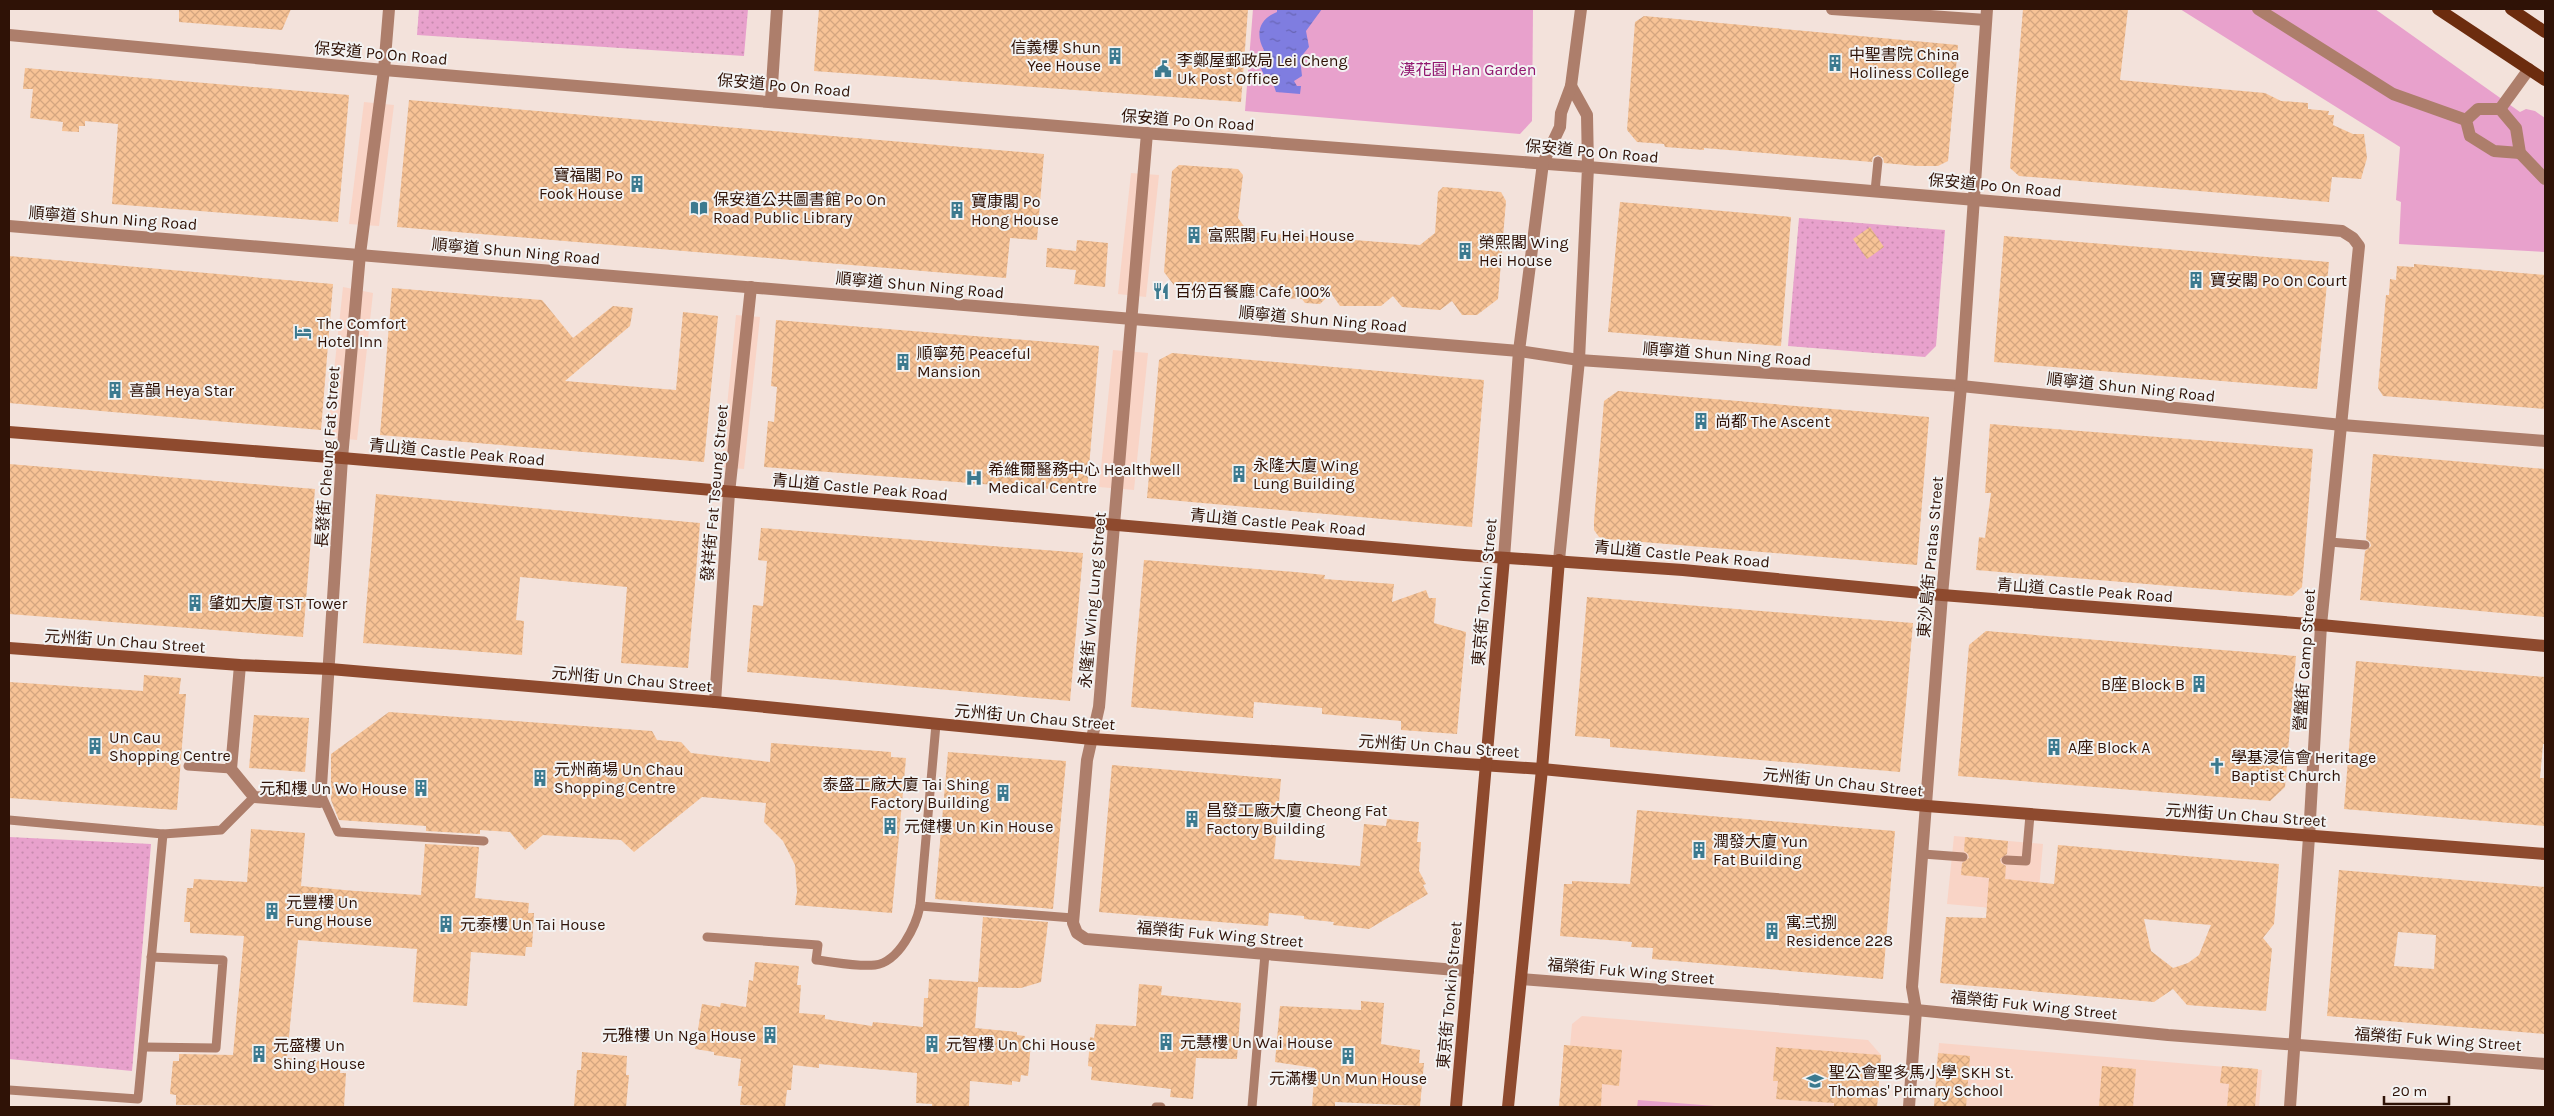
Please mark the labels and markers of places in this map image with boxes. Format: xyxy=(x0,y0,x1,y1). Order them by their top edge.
place label: 信義樓 Shun Yee House xyxy=(1011,38,1101,75)
place label: 中聖書院 China Holiness College xyxy=(1849,45,1969,82)
building icon: 信義樓 Shun Yee House xyxy=(1105,46,1125,66)
place label: 李鄭屋郵政局 Lei Cheng Uk Post Office xyxy=(1177,51,1347,88)
building icon: 中聖書院 China Holiness College xyxy=(1825,53,1845,73)
public building icon: 李鄭屋郵政局 Lei Cheng Uk Post Office xyxy=(1153,59,1173,79)
place label: 寶福閣 Po Fook House xyxy=(539,166,623,203)
building icon: 寶福閣 Po Fook House xyxy=(627,174,647,194)
place label: 保安道公共圖書館 Po On Road Public Library xyxy=(713,190,886,227)
place label: 寶康閣 Po Hong House xyxy=(971,192,1059,229)
library icon: 保安道公共圖書館 Po On Road Public Library xyxy=(689,198,709,218)
building icon: 寶康閣 Po Hong House xyxy=(947,200,967,220)
building icon: 富熙閣 Fu Hei House xyxy=(1184,225,1204,245)
place label: 富熙閣 Fu Hei House xyxy=(1208,226,1355,245)
place label: 榮熙閣 Wing Hei House xyxy=(1479,233,1569,270)
building icon: 榮熙閣 Wing Hei House xyxy=(1455,241,1475,261)
building icon: 寶安閣 Po On Court xyxy=(2186,270,2206,290)
place label: 寶安閣 Po On Court xyxy=(2210,271,2347,290)
restaurant icon: 百份百餐廳 Cafe 100% xyxy=(1151,281,1171,301)
place label: 百份百餐廳 Cafe 100% xyxy=(1175,282,1331,301)
place label: The Comfort Hotel Inn xyxy=(317,314,406,351)
hotel icon: The Comfort Hotel Inn xyxy=(293,322,313,342)
place label: 順寧苑 Peaceful Mansion xyxy=(917,344,1031,381)
building icon: 順寧苑 Peaceful Mansion xyxy=(893,352,913,372)
building icon: 喜韻 Heya Star xyxy=(105,380,125,400)
place label: 喜韻 Heya Star xyxy=(129,381,234,400)
building icon: 尚都 The Ascent xyxy=(1691,411,1711,431)
place label: 尚都 The Ascent xyxy=(1715,412,1830,431)
place label: 永隆大廈 Wing Lung Building xyxy=(1253,456,1359,493)
place label: 希維爾醫務中心 Healthwell Medical Centre xyxy=(988,460,1180,497)
building icon: 永隆大廈 Wing Lung Building xyxy=(1229,464,1249,484)
hospital icon: 希維爾醫務中心 Healthwell Medical Centre xyxy=(964,468,984,488)
building icon: 肇如大廈 TST Tower xyxy=(185,593,205,613)
place label: 肇如大廈 TST Tower xyxy=(209,594,348,613)
building icon: B座 Block B xyxy=(2189,674,2209,694)
place label: B座 Block B xyxy=(2101,675,2185,694)
place label: Un Cau Shopping Centre xyxy=(109,728,231,765)
building icon: Un Cau Shopping Centre xyxy=(85,736,105,756)
building icon: A座 Block A xyxy=(2044,737,2064,757)
place label: A座 Block A xyxy=(2068,738,2150,757)
place label: 學基浸信會 Heritage Baptist Church xyxy=(2231,748,2376,785)
church icon: 學基浸信會 Heritage Baptist Church xyxy=(2207,756,2227,776)
place label: 元州商場 Un Chau Shopping Centre xyxy=(554,760,684,797)
building icon: 元州商場 Un Chau Shopping Centre xyxy=(530,768,550,788)
place label: 泰盛工廠大廈 Tai Shing Factory Building xyxy=(822,775,989,812)
building icon: 元和樓 Un Wo House xyxy=(411,778,431,798)
place label: 元和樓 Un Wo House xyxy=(259,779,407,798)
building icon: 泰盛工廠大廈 Tai Shing Factory Building xyxy=(993,783,1013,803)
place label: 昌發工廠大廈 Cheong Fat Factory Building xyxy=(1206,801,1388,838)
building icon: 昌發工廠大廈 Cheong Fat Factory Building xyxy=(1182,809,1202,829)
building icon: 元健樓 Un Kin House xyxy=(880,816,900,836)
place label: 元健樓 Un Kin House xyxy=(904,817,1053,836)
place label: 潤發大廈 Yun Fat Building xyxy=(1713,832,1808,869)
building icon: 潤發大廈 Yun Fat Building xyxy=(1689,840,1709,860)
place label: 元豐樓 Un Fung House xyxy=(286,893,372,930)
building icon: 元豐樓 Un Fung House xyxy=(262,901,282,921)
place label: 寓.弍捌 Residence 228 xyxy=(1786,913,1893,950)
building icon: 元泰樓 Un Tai House xyxy=(436,914,456,934)
place label: 元泰樓 Un Tai House xyxy=(460,915,605,934)
building icon: 寓.弍捌 Residence 228 xyxy=(1762,921,1782,941)
building icon: 元雅樓 Un Nga House xyxy=(760,1025,780,1045)
place label: 元雅樓 Un Nga House xyxy=(602,1026,756,1045)
building icon: 元慧樓 Un Wai House xyxy=(1156,1032,1176,1052)
place label: 元慧樓 Un Wai House xyxy=(1180,1033,1333,1052)
building icon: 元智樓 Un Chi House xyxy=(922,1034,942,1054)
place label: 元智樓 Un Chi House xyxy=(946,1035,1096,1054)
place label: 元盛樓 Un Shing House xyxy=(273,1036,365,1073)
building icon: 元盛樓 Un Shing House xyxy=(249,1044,269,1064)
building icon: 元滿樓 Un Mun House xyxy=(1338,1046,1358,1066)
place label: 聖公會聖多馬小學 SKH St. Thomas' Primary School xyxy=(1829,1063,2013,1100)
place label: 元滿樓 Un Mun House xyxy=(1269,1069,1427,1088)
school or university icon: 聖公會聖多馬小學 SKH St. Thomas' Primary School xyxy=(1805,1071,1825,1091)

